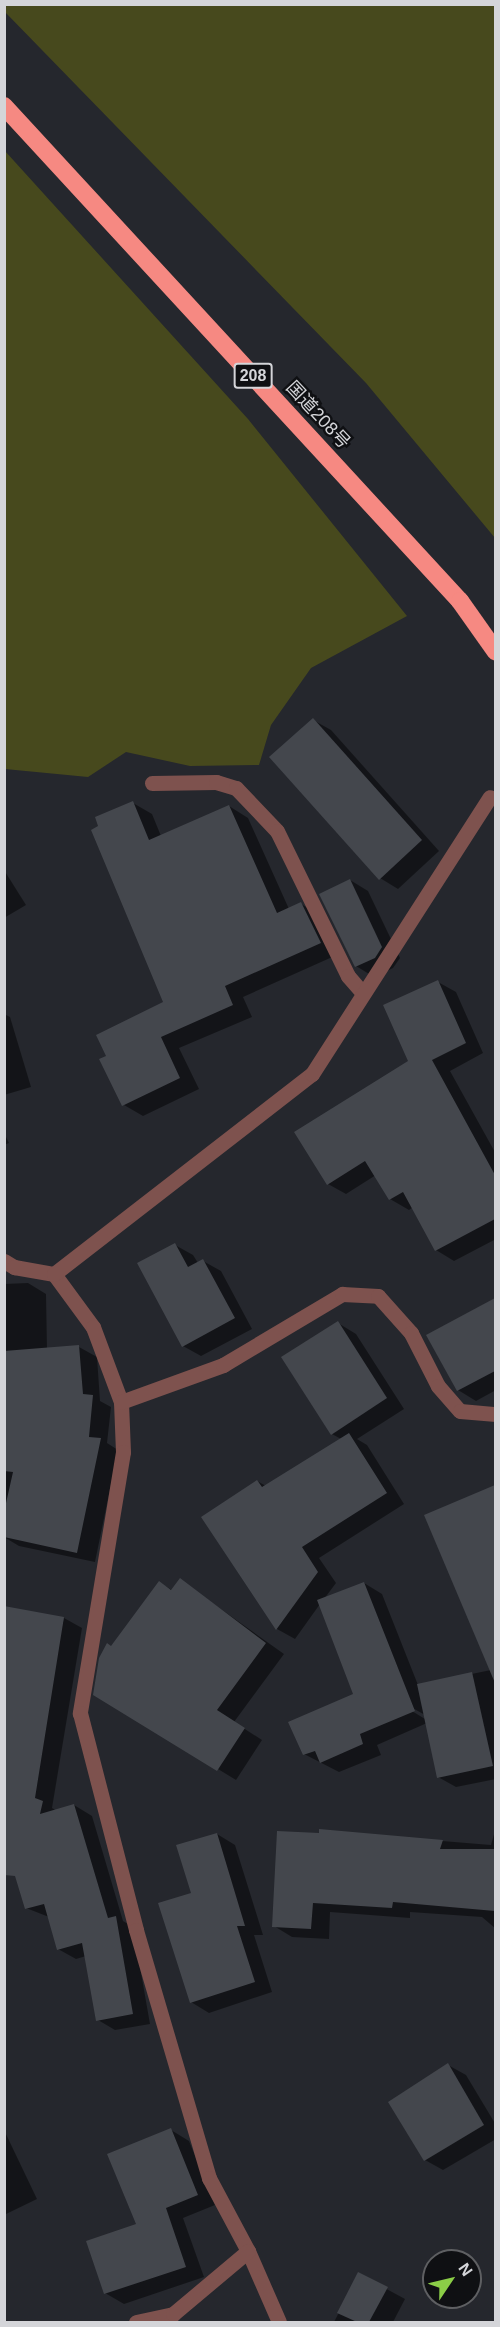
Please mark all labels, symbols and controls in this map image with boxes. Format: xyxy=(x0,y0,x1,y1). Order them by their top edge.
road number: 208 xyxy=(234,363,272,389)
street label: 国道208号 xyxy=(281,377,355,453)
north arrow xyxy=(422,2249,482,2309)
text: N xyxy=(455,2260,476,2279)

